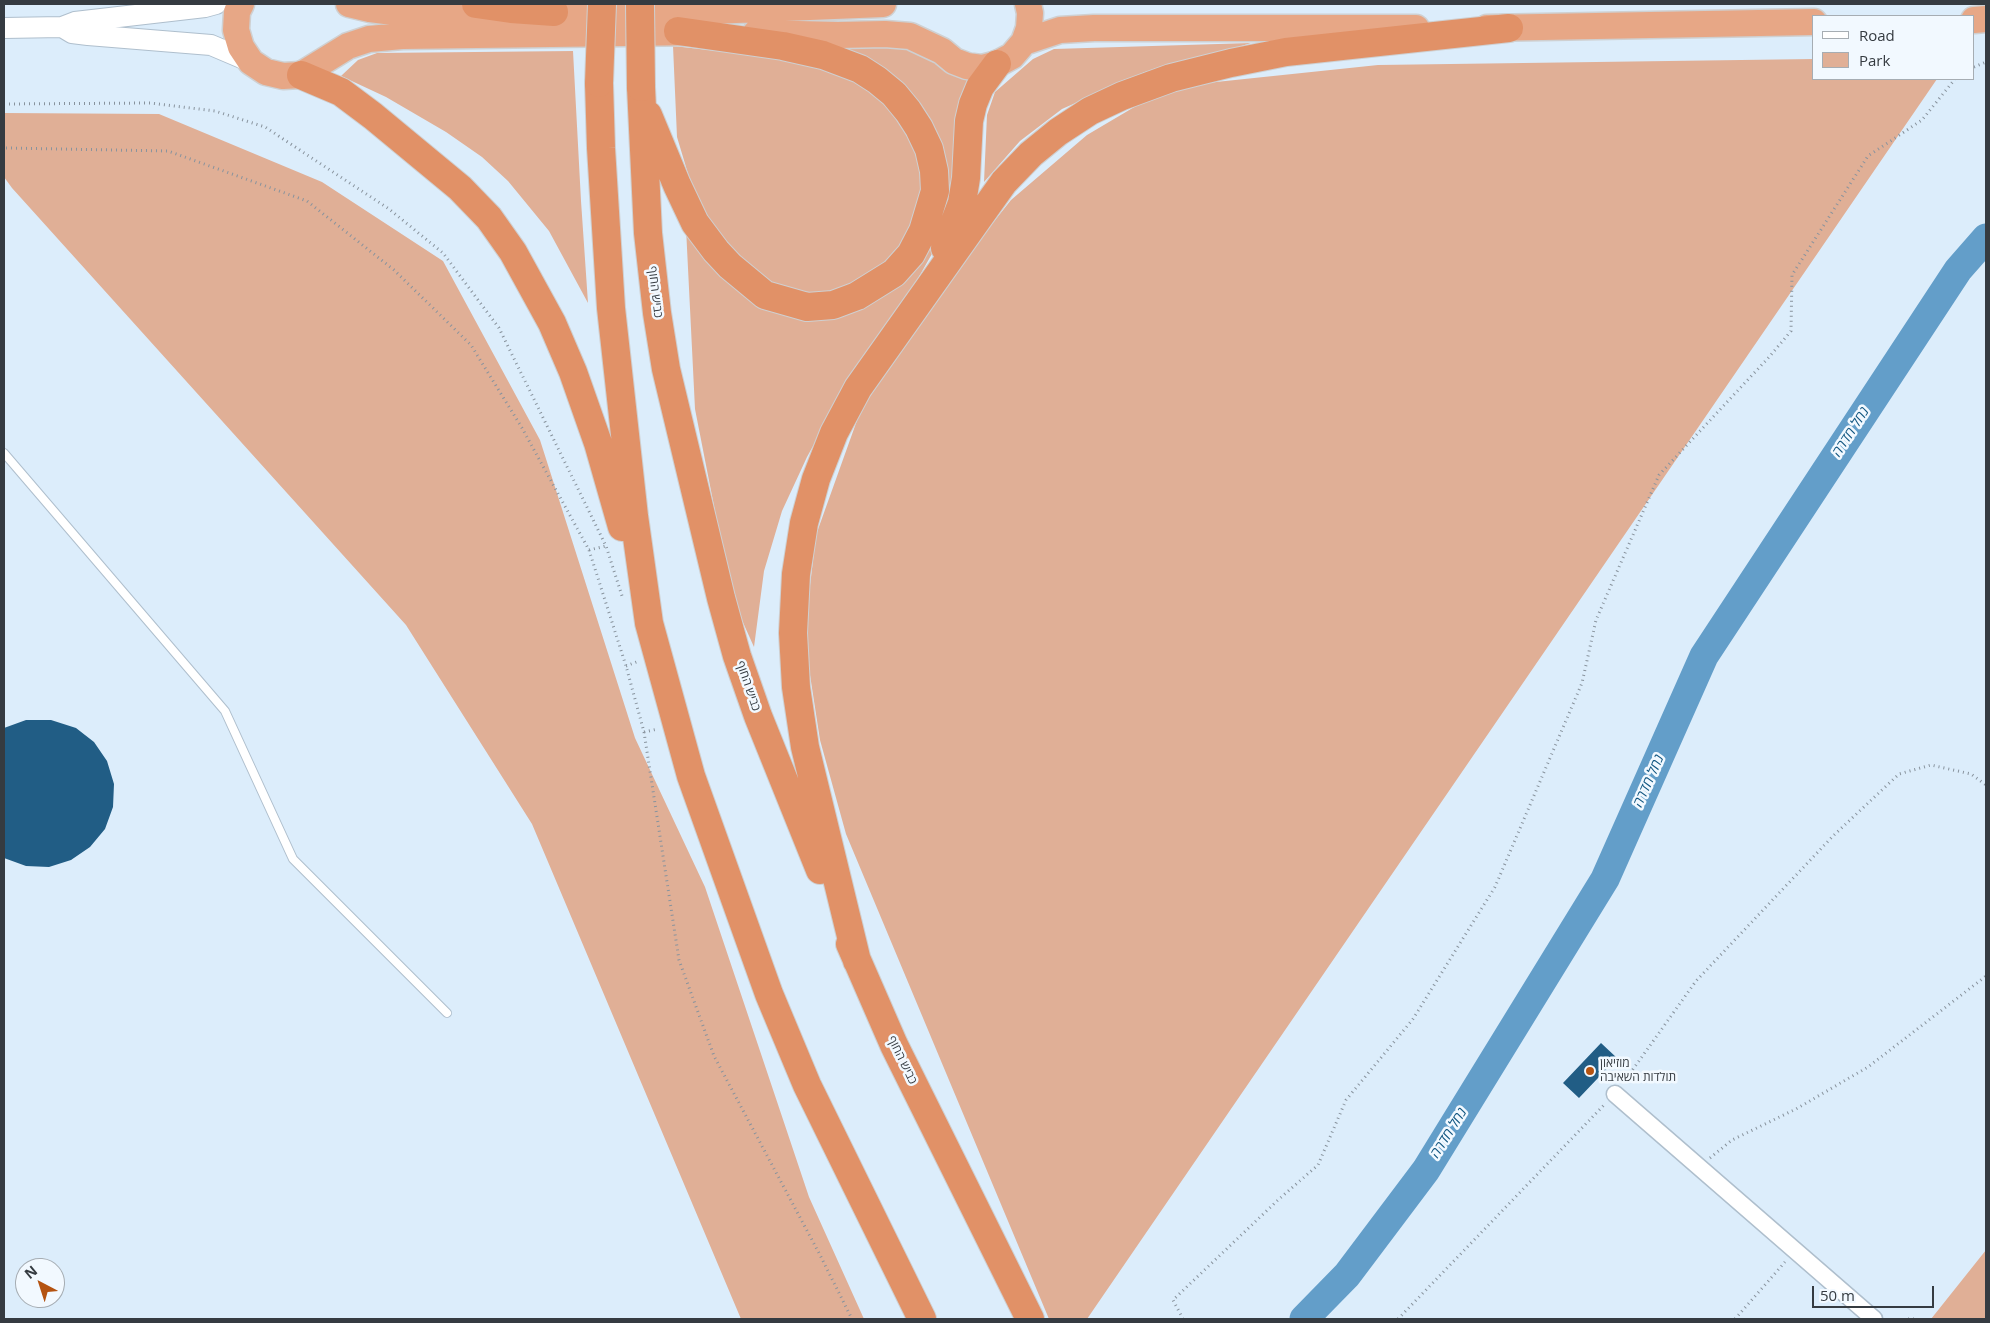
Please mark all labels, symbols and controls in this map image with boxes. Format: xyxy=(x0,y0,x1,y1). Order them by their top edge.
legend xyxy=(1812,15,1975,80)
text: Road xyxy=(1859,25,1895,45)
text: Park xyxy=(1859,50,1890,70)
street label: כביש החוף xyxy=(645,265,665,319)
water label: נחל חדרה xyxy=(1829,404,1873,460)
street label: כביש החוף xyxy=(733,659,763,713)
water label: נחל חדרה xyxy=(1630,752,1668,810)
street label: כביש החוף xyxy=(884,1033,920,1087)
place label: מוזיאון תולדות השאיבה xyxy=(1600,1057,1676,1085)
marker: מוזיאון תולדות השאיבה xyxy=(1584,1065,1596,1077)
water label: נחל חדרה xyxy=(1427,1105,1471,1161)
north arrow xyxy=(15,1258,65,1308)
text: N xyxy=(20,1261,41,1283)
scale bar xyxy=(1815,1276,1938,1308)
text: 50 m xyxy=(1820,1285,1855,1305)

